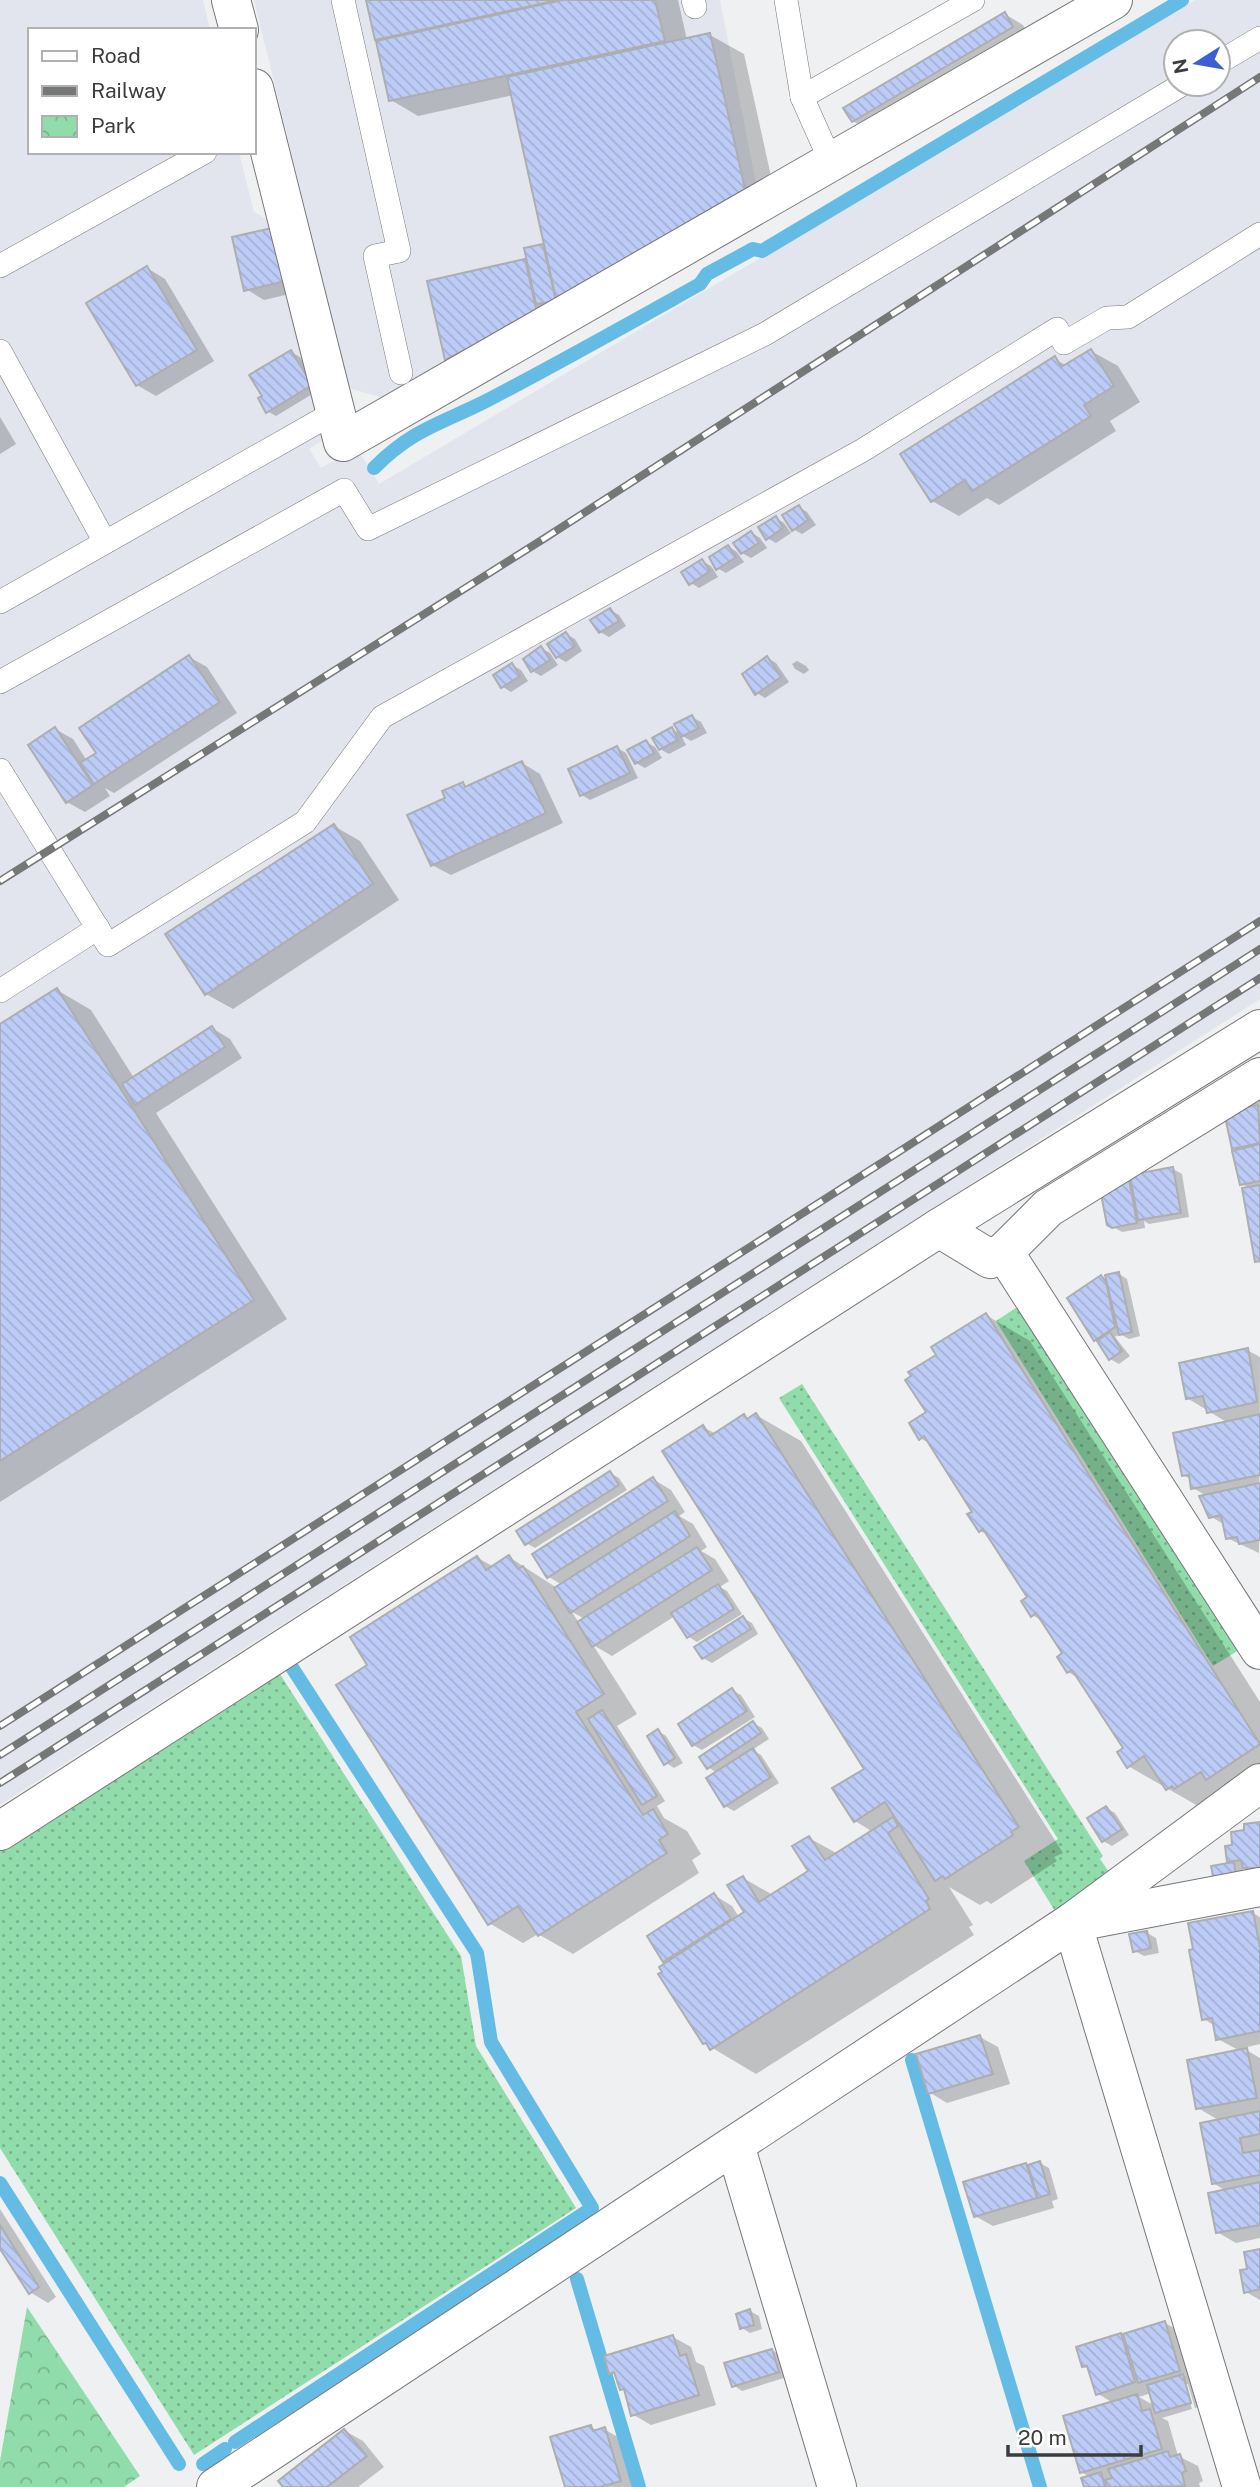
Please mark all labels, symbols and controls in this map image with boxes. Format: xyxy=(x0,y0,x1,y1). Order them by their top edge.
legend xyxy=(28,28,256,154)
north arrow xyxy=(1162,28,1232,98)
text: Road xyxy=(91,43,141,68)
text: N xyxy=(1168,57,1193,76)
text: Railway xyxy=(91,78,167,103)
text: Park xyxy=(91,113,136,138)
scale bar xyxy=(1008,2414,1141,2458)
text: 20 m xyxy=(1018,2425,1067,2450)

